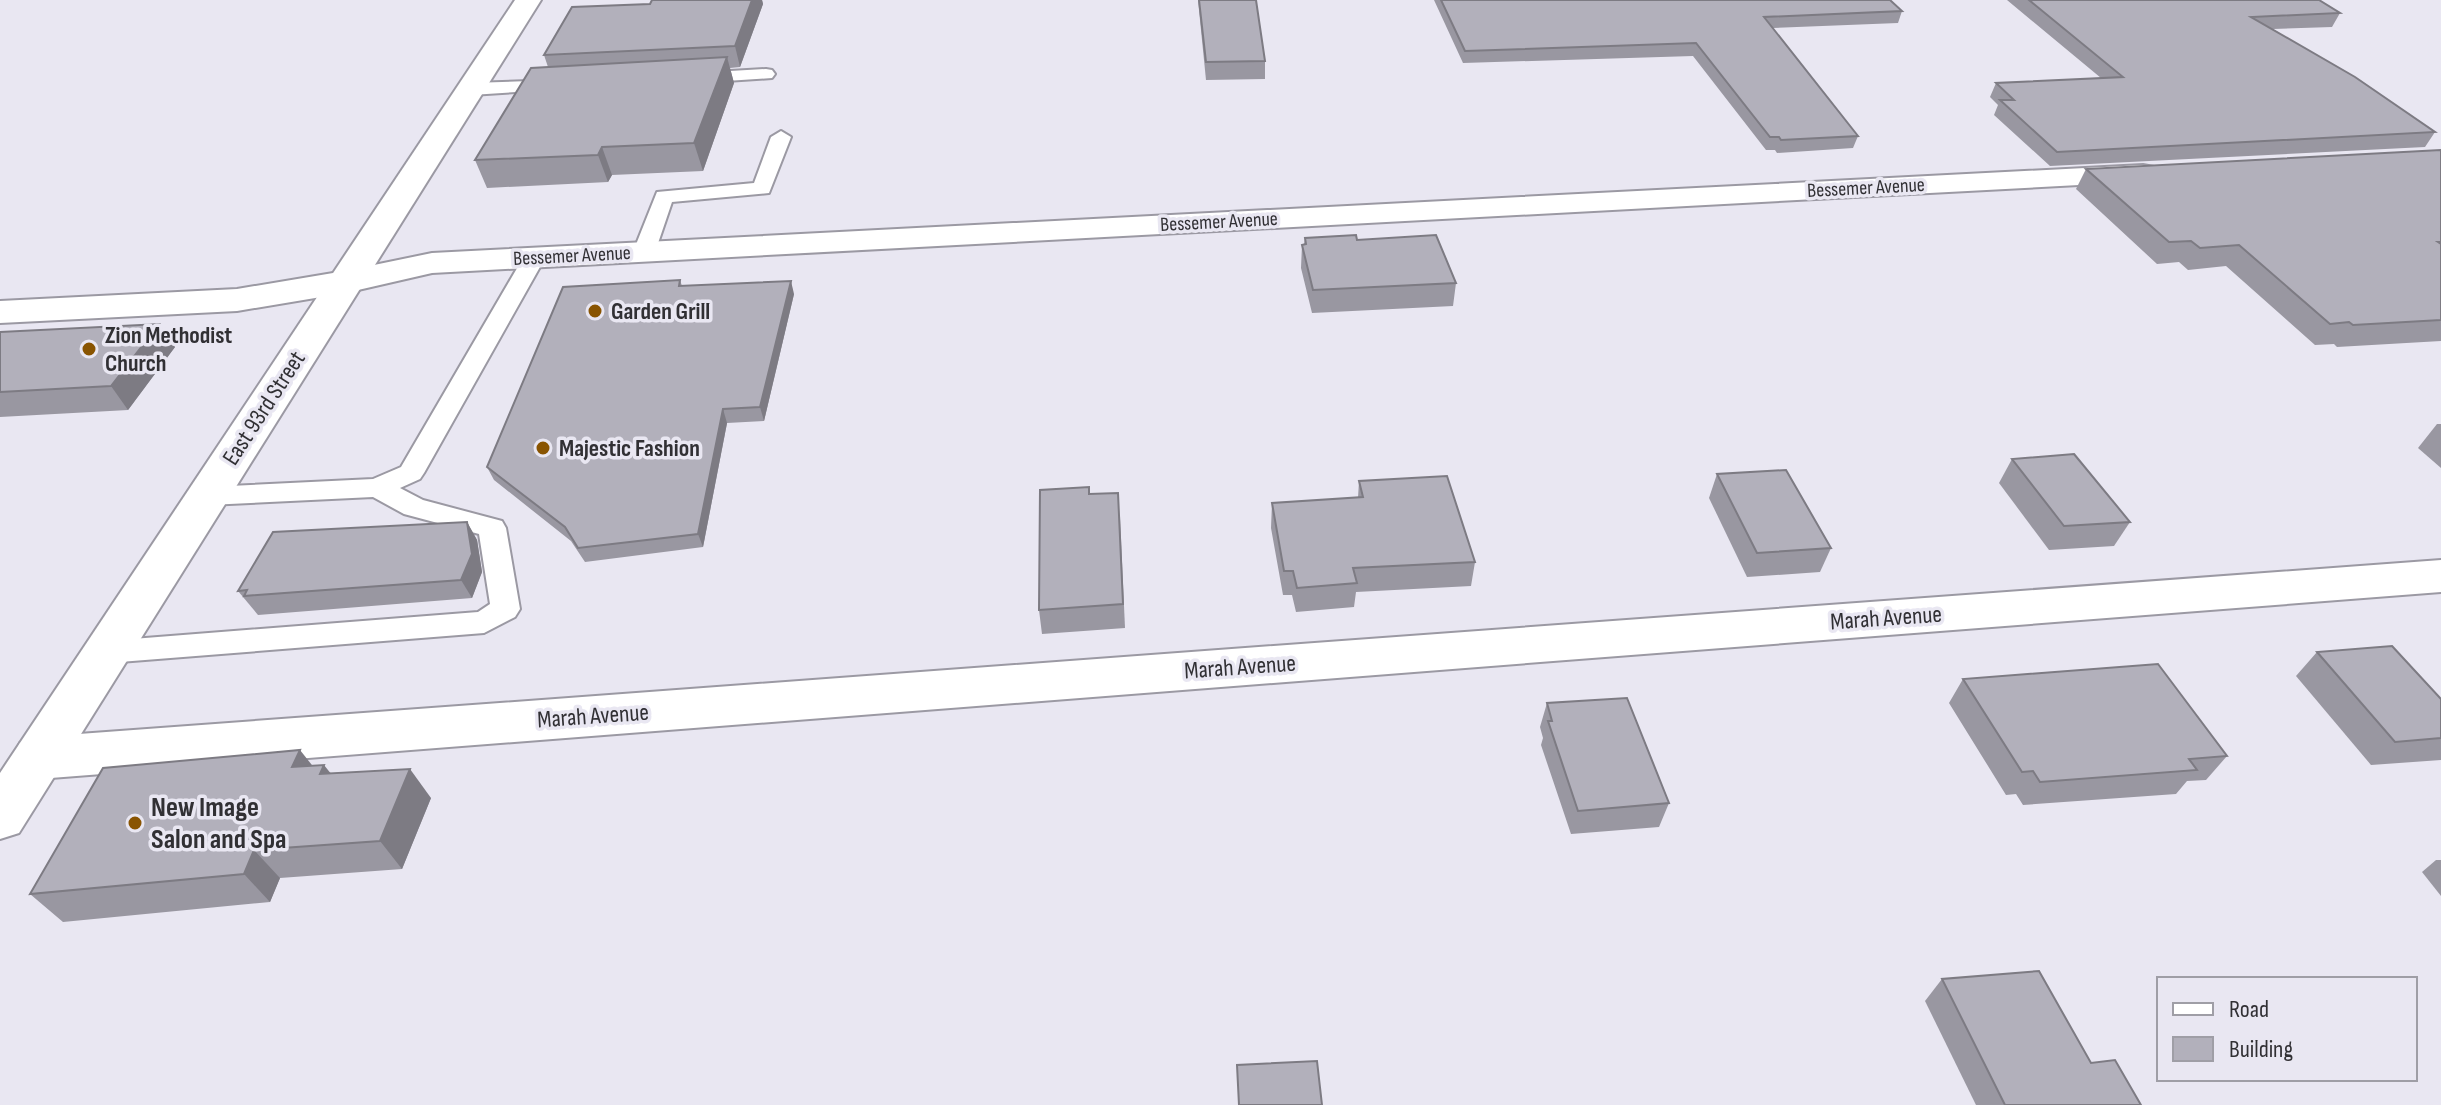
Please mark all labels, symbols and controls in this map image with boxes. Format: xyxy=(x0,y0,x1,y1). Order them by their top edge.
street label: Bessemer Avenue xyxy=(1807,173,1925,203)
street label: Bessemer Avenue xyxy=(1160,207,1278,237)
street label: Bessemer Avenue xyxy=(513,241,631,271)
place label: Garden Grill xyxy=(611,297,710,326)
marker: Garden Grill xyxy=(586,302,604,320)
place label: Zion Methodist Church xyxy=(105,321,232,378)
marker: Zion Methodist Church xyxy=(80,340,98,358)
street label: East 93rd Street xyxy=(216,346,312,470)
place label: Majestic Fashion xyxy=(559,434,700,463)
marker: Majestic Fashion xyxy=(534,439,552,457)
street label: Marah Avenue xyxy=(1829,600,1943,636)
street label: Marah Avenue xyxy=(1183,649,1297,685)
street label: Marah Avenue xyxy=(536,698,650,734)
place label: New Image Salon and Spa xyxy=(151,791,287,856)
marker: New Image Salon and Spa xyxy=(126,814,144,832)
legend xyxy=(2157,977,2417,1081)
text: Road xyxy=(2229,995,2269,1024)
text: Building xyxy=(2229,1035,2293,1064)

